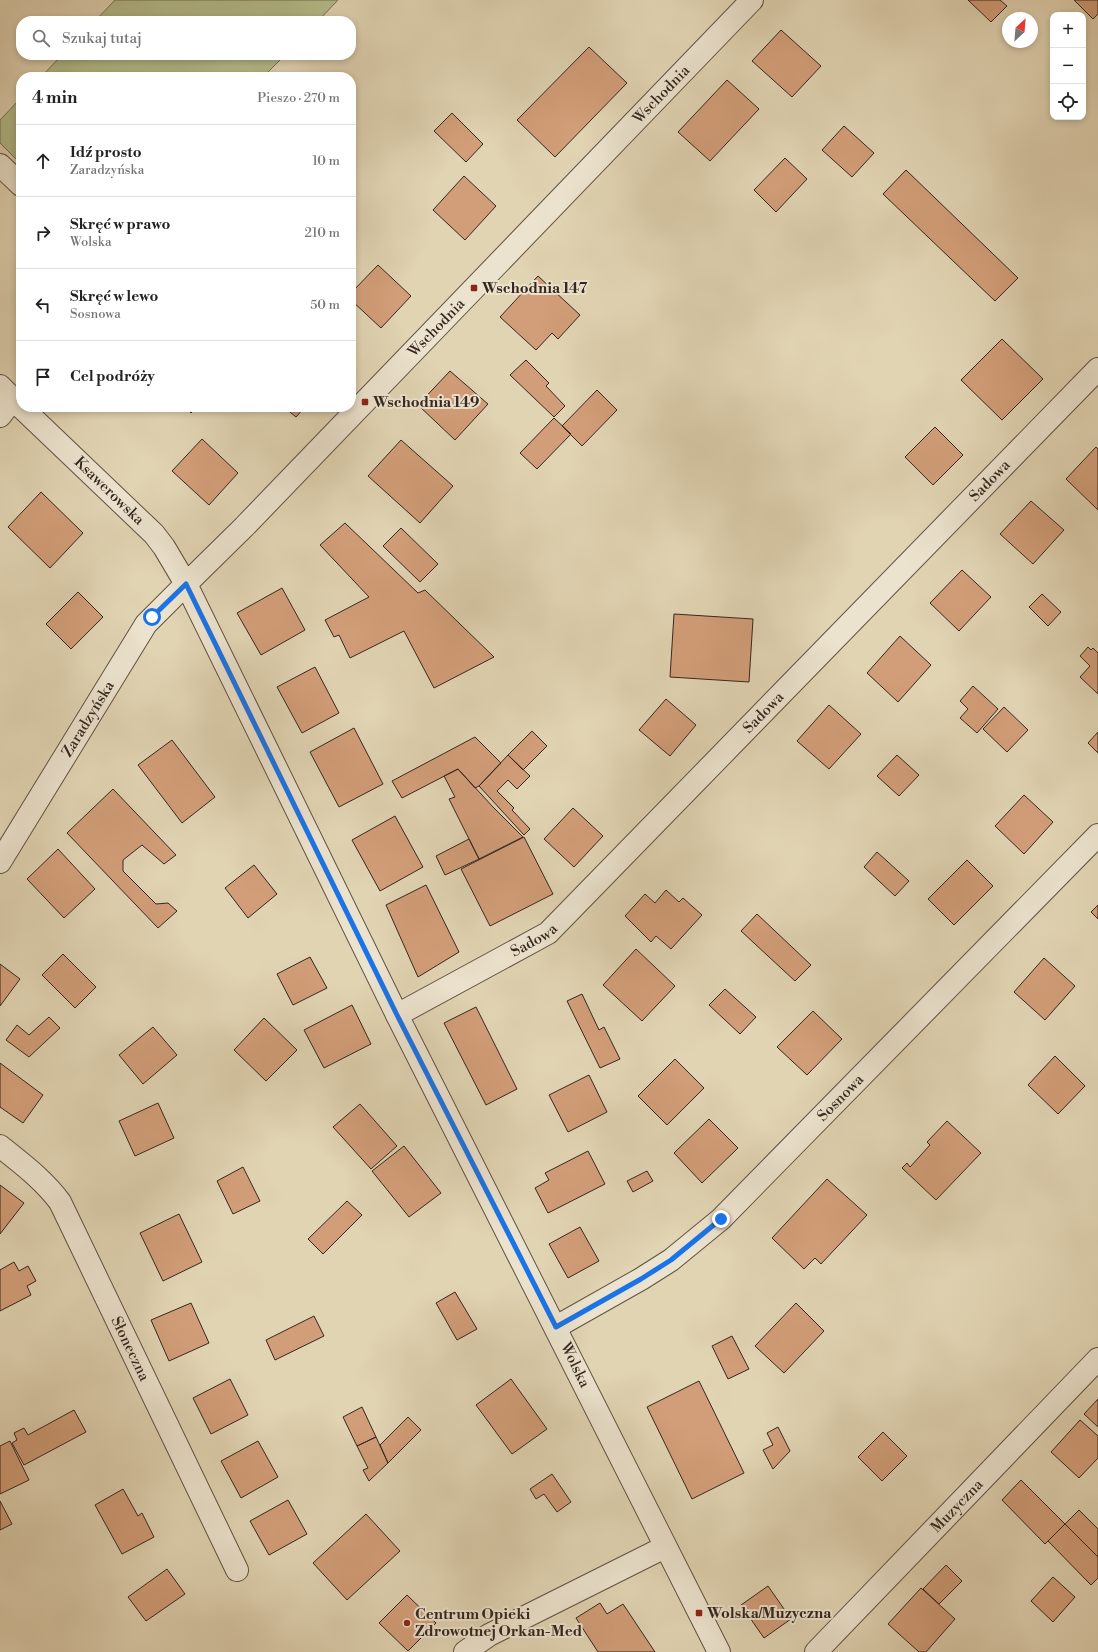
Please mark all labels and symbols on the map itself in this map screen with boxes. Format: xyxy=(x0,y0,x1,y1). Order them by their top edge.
north arrow xyxy=(1002,12,1038,48)
street label: Wschodnia xyxy=(628,61,694,128)
place label: Wschodnia 147 xyxy=(481,279,587,298)
marker: Wschodnia 147 xyxy=(469,283,479,293)
street label: Wschodnia xyxy=(403,294,469,362)
place label: Wschodnia 149 xyxy=(372,393,480,412)
marker: Wschodnia 149 xyxy=(360,397,370,407)
street label: Ksawerowska xyxy=(70,453,148,529)
street label: Sadowa xyxy=(965,455,1014,505)
route start xyxy=(143,608,161,626)
street label: Zaradzyńska xyxy=(57,677,119,760)
street label: Sadowa xyxy=(739,687,788,737)
street label: Sadowa xyxy=(507,919,562,961)
street label: Sosnowa xyxy=(813,1070,868,1125)
route end xyxy=(712,1210,730,1228)
street label: Słoneczna xyxy=(107,1313,154,1384)
street label: Wolska xyxy=(556,1338,594,1391)
street label: Muzyczna xyxy=(927,1475,987,1537)
place label: Wolska/Muzyczna xyxy=(706,1604,832,1623)
place label: Centrum Opieki Zdrowotnej Orkan-Med xyxy=(415,1605,583,1641)
marker: Wolska/Muzyczna xyxy=(694,1608,704,1618)
marker: Centrum Opieki Zdrowotnej Orkan-Med xyxy=(402,1618,412,1628)

